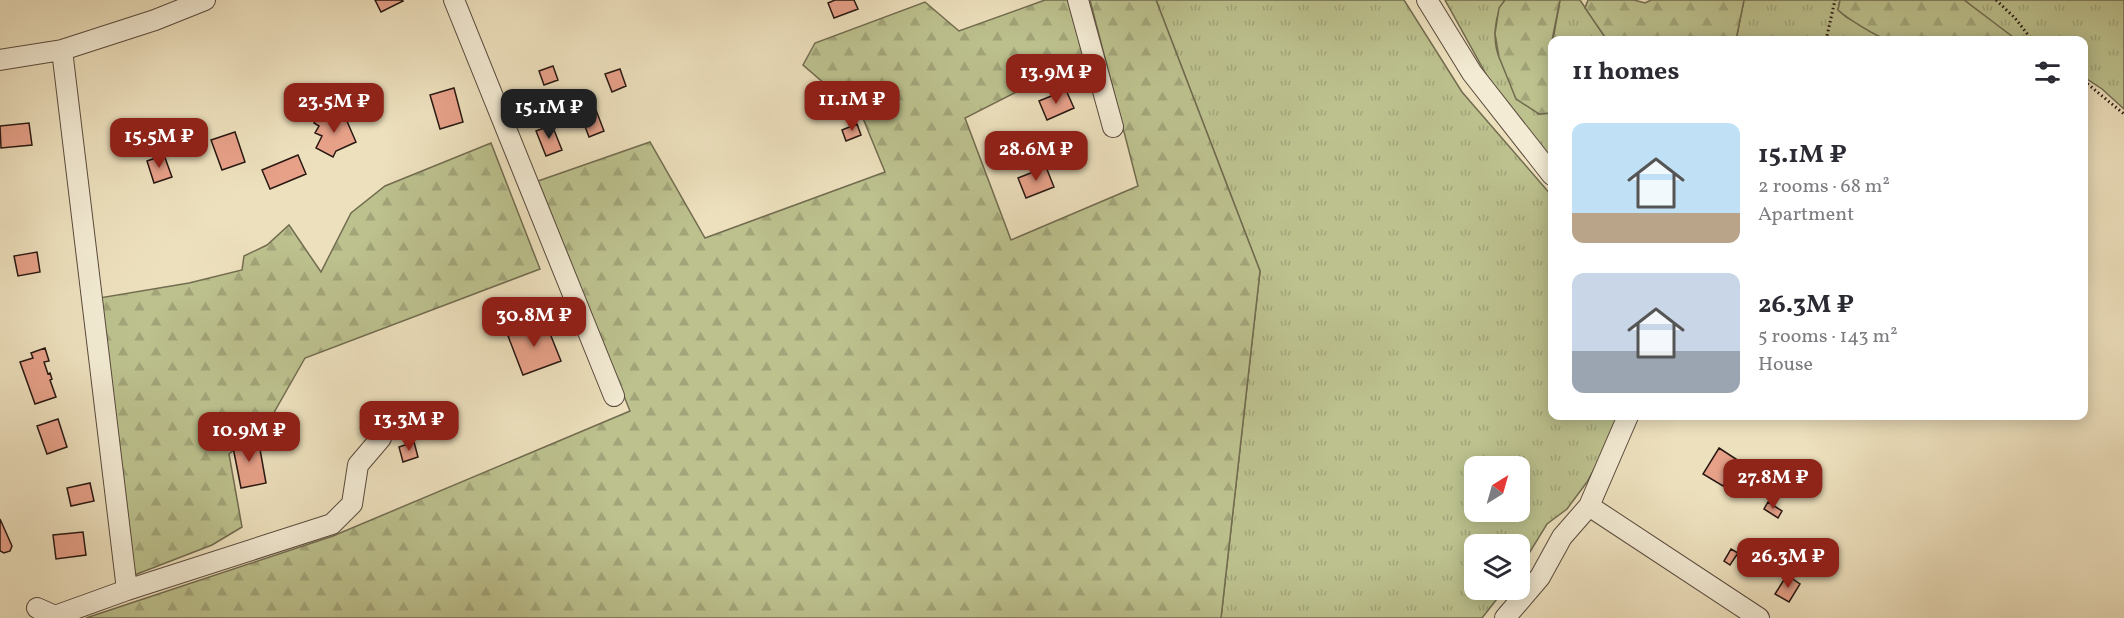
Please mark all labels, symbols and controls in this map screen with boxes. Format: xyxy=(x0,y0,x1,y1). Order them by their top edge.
pin: 13.9M ₽ xyxy=(1001,54,1111,105)
text: 11 homes xyxy=(1572,54,1679,90)
icon: filters xyxy=(2031,56,2064,89)
text: 13.9M ₽ xyxy=(1020,59,1092,87)
pin: 11.1M ₽ xyxy=(797,81,907,132)
pin: 23.5M ₽ xyxy=(279,83,389,134)
text: 11.1M ₽ xyxy=(819,86,885,114)
text: 23.5M ₽ xyxy=(298,88,370,116)
pin: 15.1M ₽ xyxy=(494,89,604,140)
text: 15.1M ₽ xyxy=(515,94,583,122)
pin: 15.5M ₽ xyxy=(104,118,214,169)
text: 15.5M ₽ xyxy=(124,123,194,151)
pin: 28.6M ₽ xyxy=(981,131,1091,182)
text: 28.6M ₽ xyxy=(999,136,1073,164)
text: 15.1M ₽ xyxy=(1758,137,1847,173)
icon: home xyxy=(1620,147,1692,219)
text: 2 rooms · 68 m² xyxy=(1758,173,1890,201)
text: Apartment xyxy=(1758,201,1854,229)
text: 26.3M ₽ xyxy=(1758,287,1854,323)
pin: 30.8M ₽ xyxy=(479,297,589,348)
icon: home xyxy=(1620,297,1692,369)
text: 30.8M ₽ xyxy=(496,302,572,330)
text: 5 rooms · 143 m² xyxy=(1758,323,1898,351)
text: House xyxy=(1758,351,1813,379)
pin: 13.3M ₽ xyxy=(354,401,464,452)
text: 13.3M ₽ xyxy=(374,406,444,434)
pin: 10.9M ₽ xyxy=(194,412,304,463)
text: 10.9M ₽ xyxy=(212,417,286,445)
north arrow xyxy=(1464,456,1530,522)
map controls xyxy=(1464,456,1530,600)
pin: 27.8M ₽ xyxy=(1718,459,1828,510)
text: 27.8M ₽ xyxy=(1737,464,1809,492)
button: layers xyxy=(1464,534,1530,600)
pin: 26.3M ₽ xyxy=(1733,538,1843,589)
text: 26.3M ₽ xyxy=(1751,543,1825,571)

